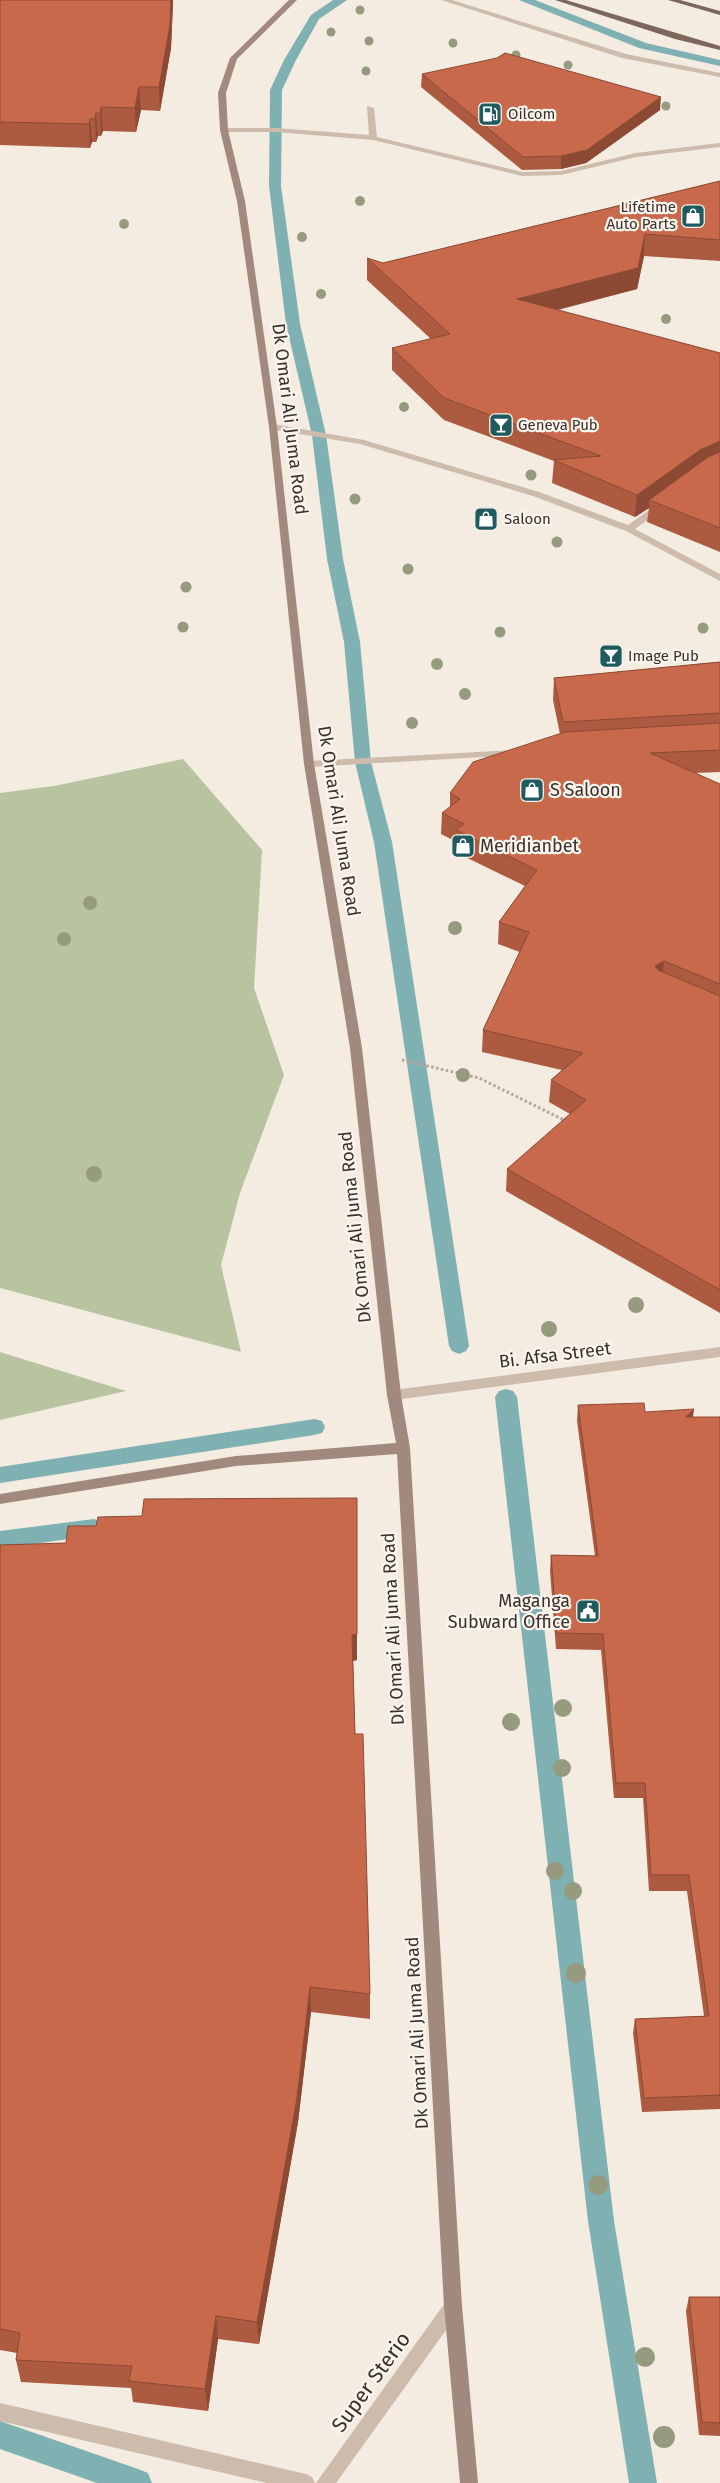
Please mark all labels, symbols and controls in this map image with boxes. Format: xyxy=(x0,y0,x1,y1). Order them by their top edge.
fuel station icon: Oilcom xyxy=(477,101,503,127)
place label: Oilcom xyxy=(508,105,555,123)
place label: Lifetime Auto Parts xyxy=(606,198,676,233)
shop icon: Lifetime Auto Parts xyxy=(680,203,706,229)
street label: Dk Omari Ali Juma Road xyxy=(267,322,313,516)
bar icon: Geneva Pub xyxy=(488,412,514,438)
place label: Geneva Pub xyxy=(518,416,598,434)
shop icon: Saloon xyxy=(473,506,499,532)
place label: Saloon xyxy=(504,510,551,528)
bar icon: Image Pub xyxy=(598,643,624,669)
place label: Image Pub xyxy=(628,647,699,665)
street label: Dk Omari Ali Juma Road xyxy=(313,724,365,918)
shop icon: S Saloon xyxy=(519,777,545,803)
place label: S Saloon xyxy=(550,779,621,801)
shop icon: Meridianbet xyxy=(450,833,476,859)
place label: Meridianbet xyxy=(480,835,580,857)
street label: Dk Omari Ali Juma Road xyxy=(334,1130,376,1324)
street label: Bi. Afsa Street xyxy=(498,1337,613,1373)
street label: Dk Omari Ali Juma Road xyxy=(377,1532,409,1726)
place label: Maganga Subward Office xyxy=(448,1590,570,1633)
public building icon: Maganga Subward Office xyxy=(575,1598,601,1624)
street label: Dk Omari Ali Juma Road xyxy=(401,1936,433,2130)
street label: Super Sterio xyxy=(326,2327,416,2437)

